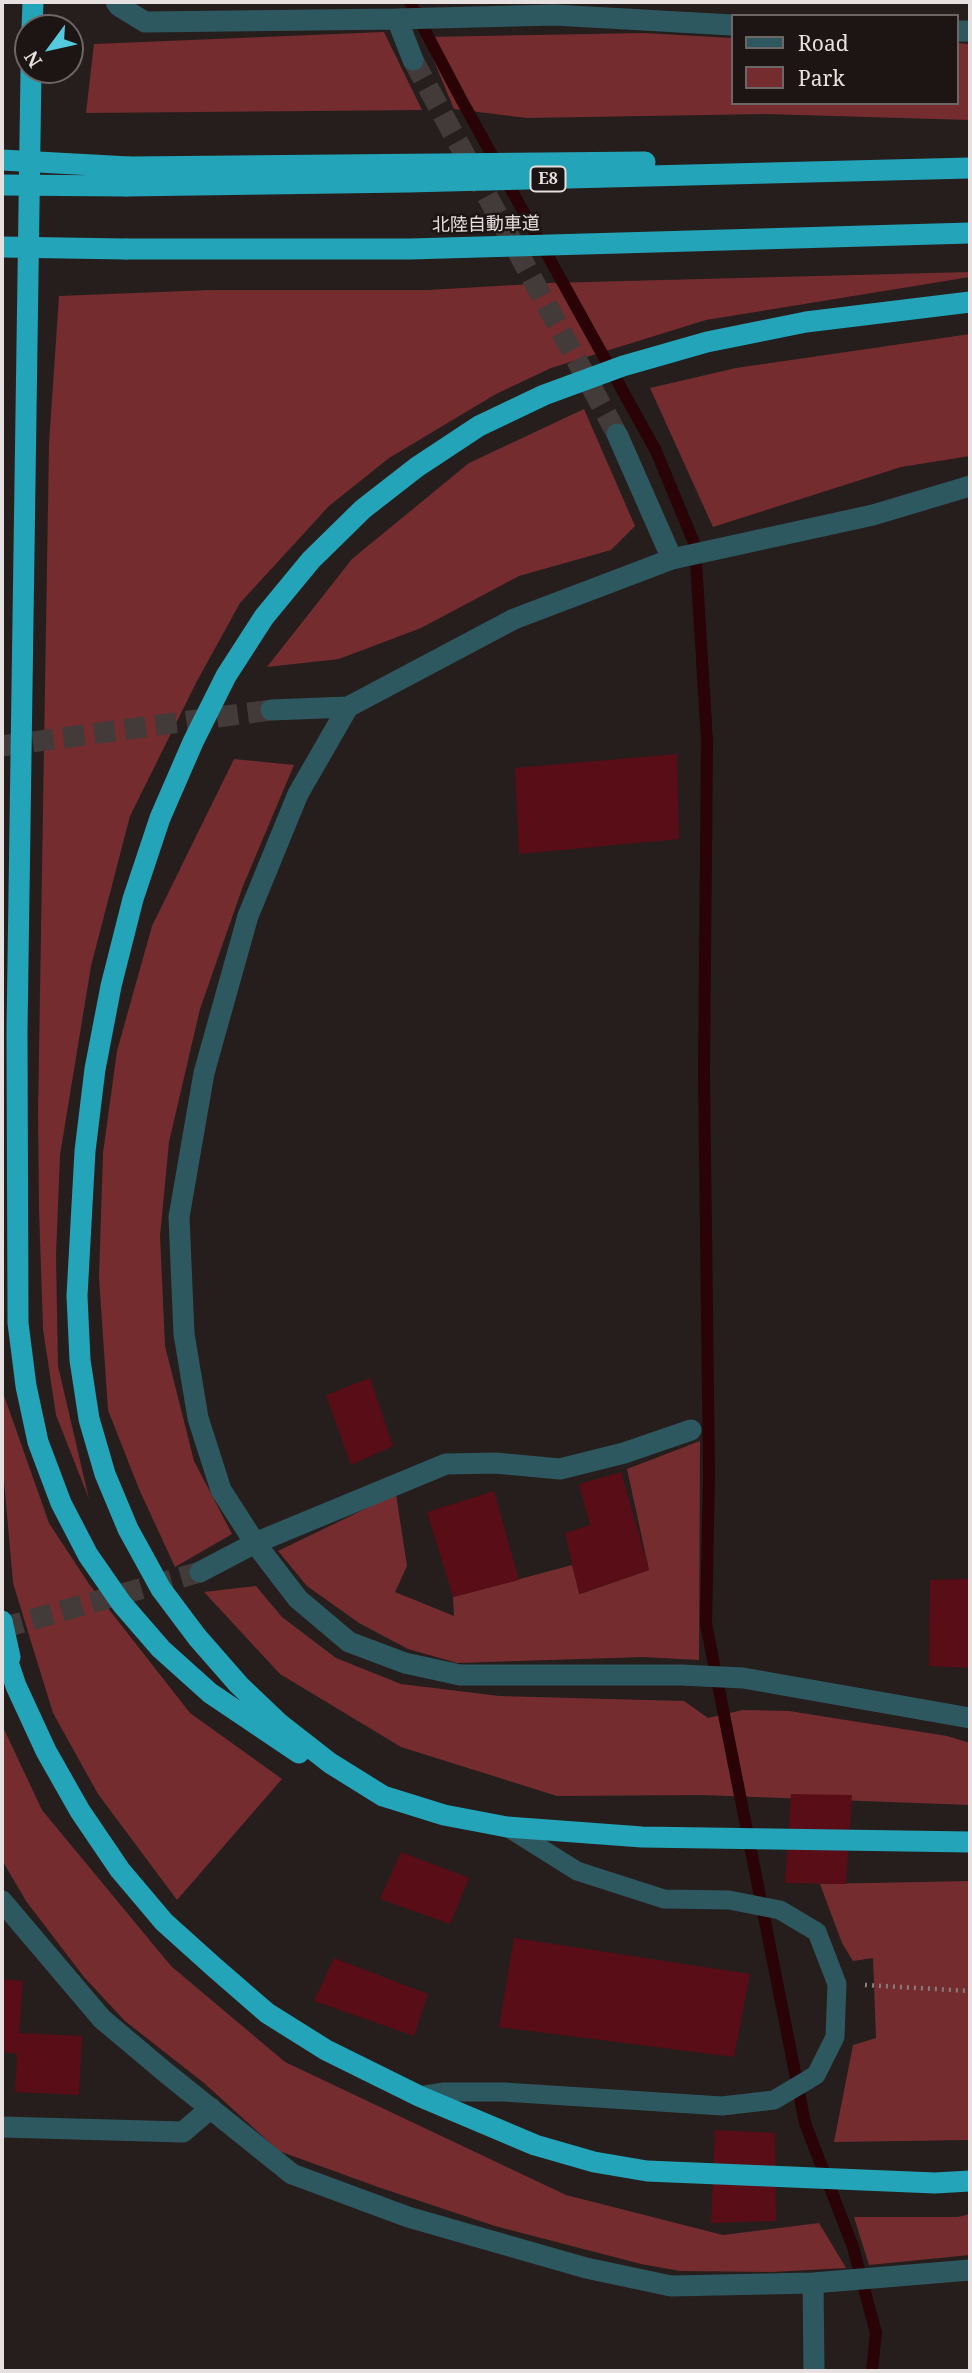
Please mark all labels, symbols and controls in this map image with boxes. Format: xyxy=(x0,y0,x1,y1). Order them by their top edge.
north arrow xyxy=(14,14,84,84)
legend xyxy=(730,14,958,105)
text: Road xyxy=(798,29,849,57)
text: N xyxy=(18,46,48,73)
text: Park xyxy=(798,64,845,92)
road number: E8 xyxy=(530,167,566,192)
street label: 北陸自動車道 xyxy=(432,213,540,237)

